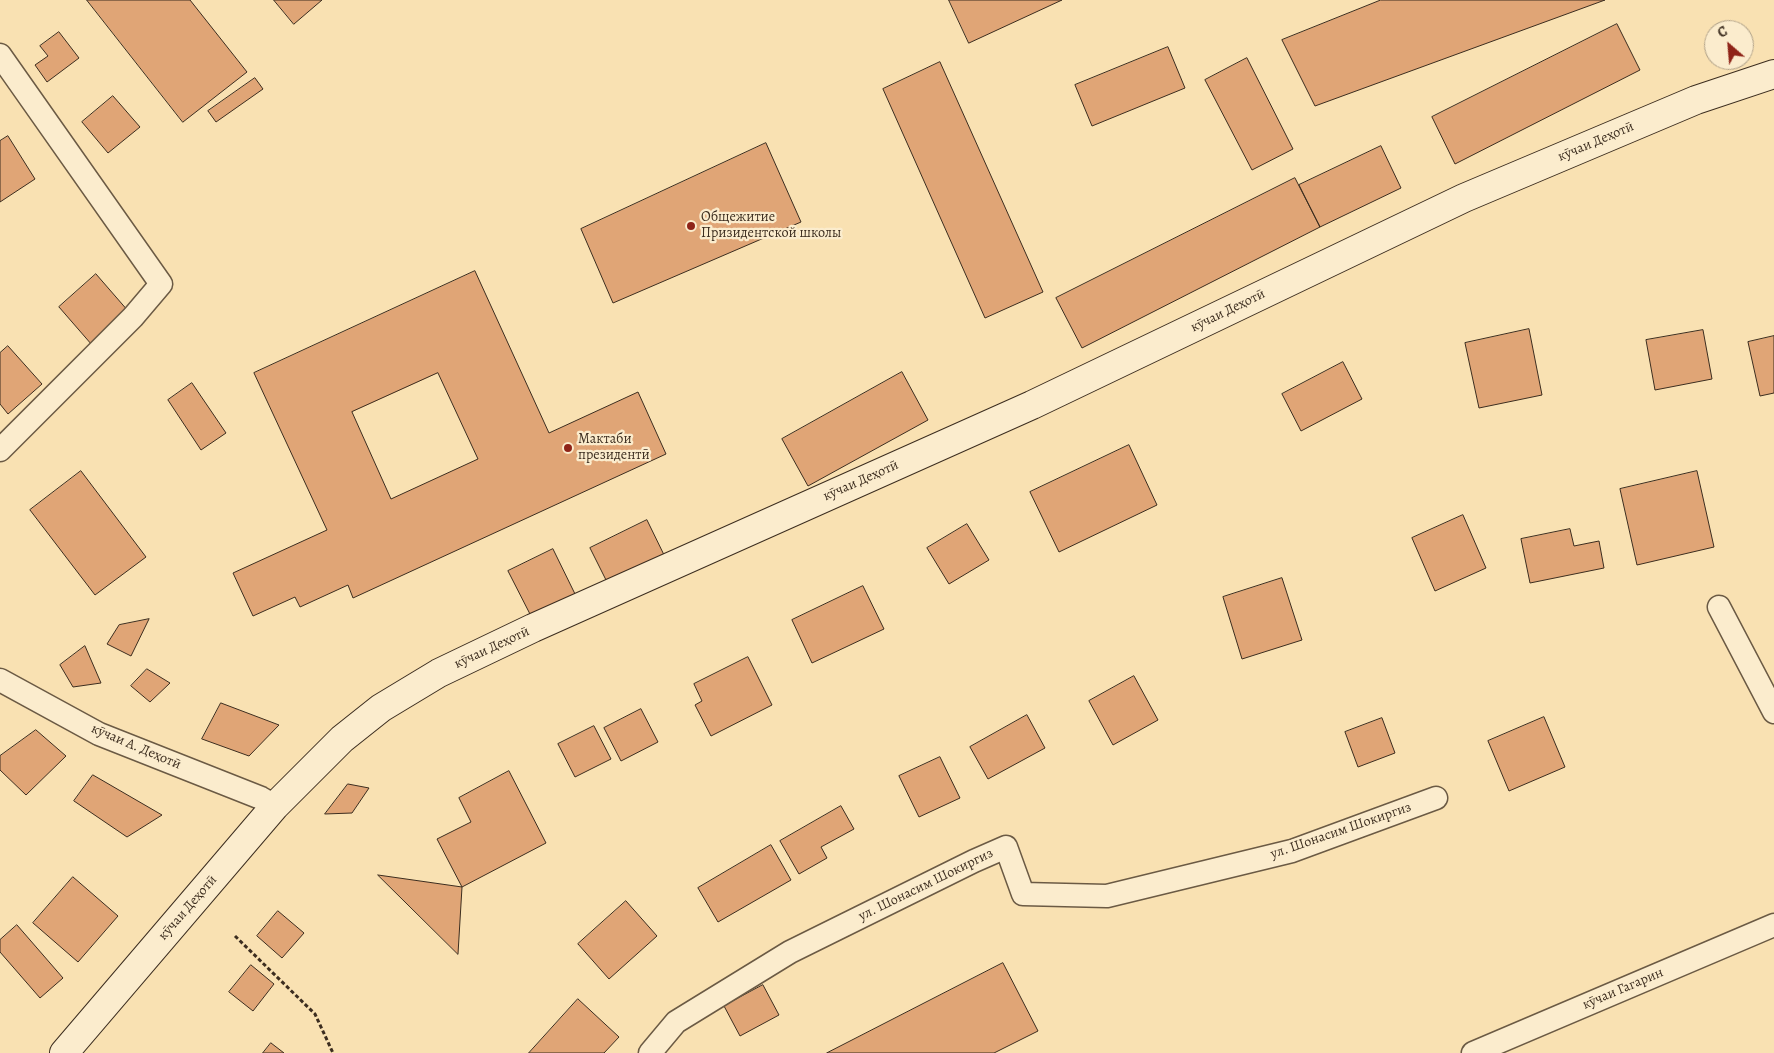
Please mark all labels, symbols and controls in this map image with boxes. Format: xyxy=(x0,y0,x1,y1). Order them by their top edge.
north arrow xyxy=(1704,20,1754,70)
text: С xyxy=(1714,22,1731,43)
street label: кӯчаи Деҳотӣ xyxy=(1555,118,1637,166)
place label: Общежитие Призидентской школы xyxy=(701,210,841,242)
marker: Общежитие Призидентской школы xyxy=(685,220,697,232)
street label: кӯчаи Деҳотӣ xyxy=(1188,286,1268,336)
place label: Мактаби президентӣ xyxy=(578,432,650,464)
marker: Мактаби президентӣ xyxy=(562,442,574,454)
street label: кӯчаи Деҳотӣ xyxy=(821,457,901,505)
street label: кӯчаи Деҳотӣ xyxy=(452,623,532,673)
street label: кӯчаи А. Деҳотӣ xyxy=(88,720,184,774)
street label: ул. Шонасим Шокиргиз xyxy=(1268,799,1414,863)
street label: ул. Шонасим Шокиргиз xyxy=(856,845,996,925)
street label: кӯчаи Деҳотӣ xyxy=(155,872,221,944)
street label: кӯчаи Гагарин xyxy=(1580,964,1666,1014)

